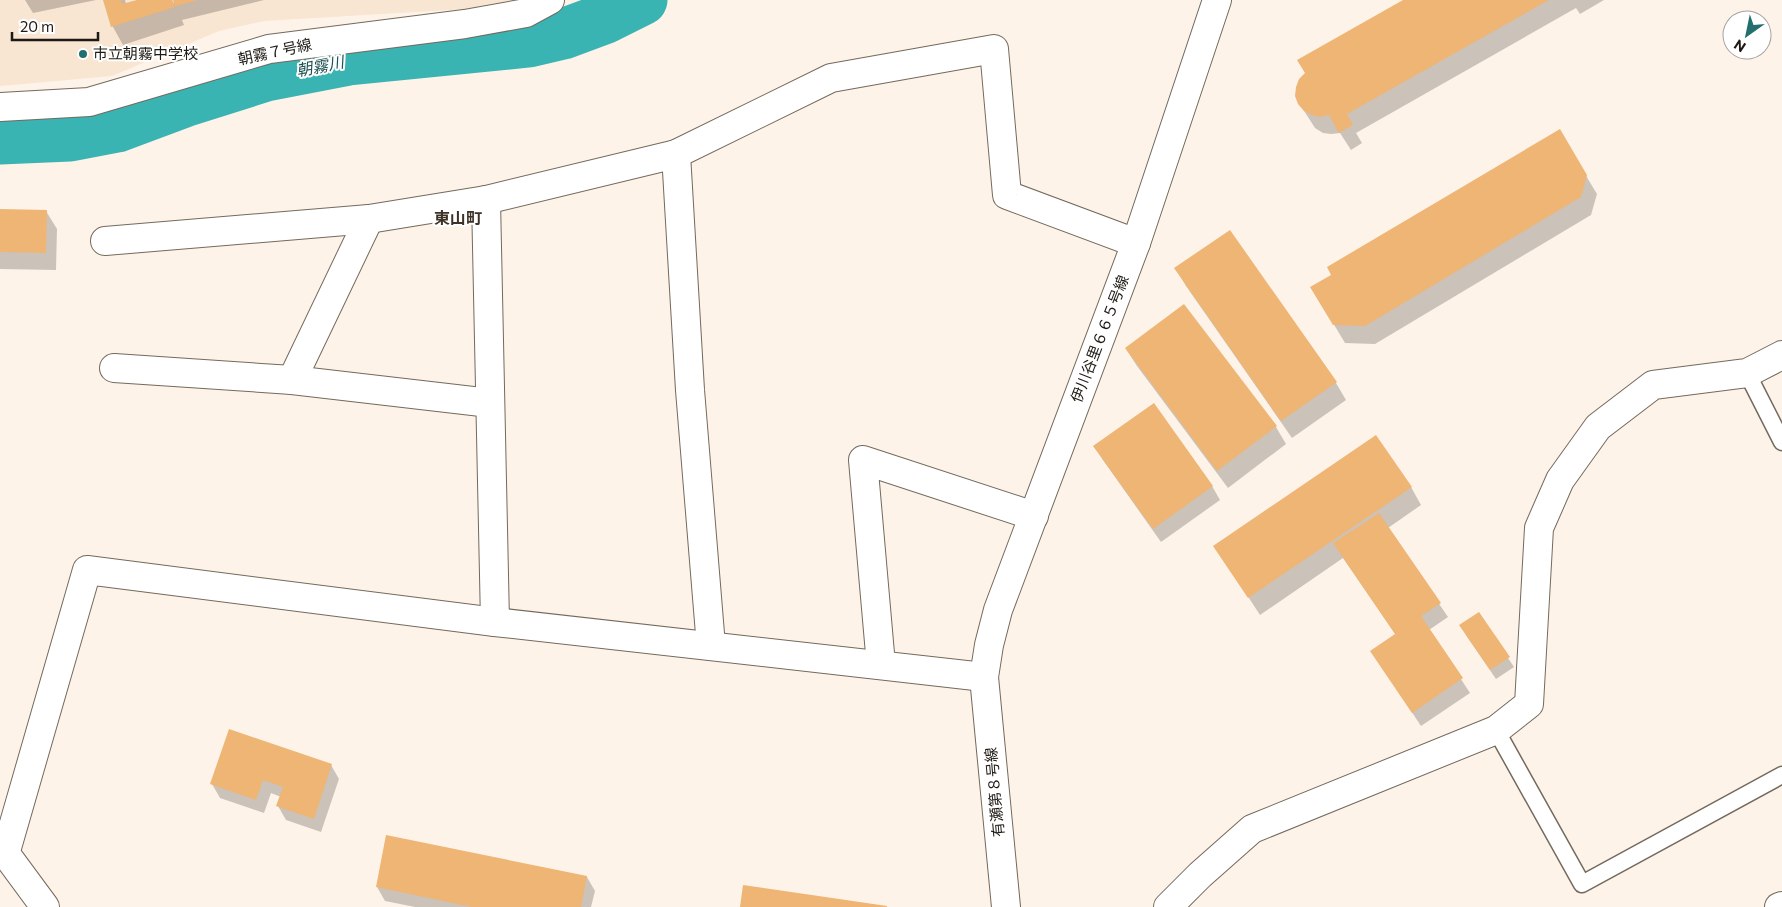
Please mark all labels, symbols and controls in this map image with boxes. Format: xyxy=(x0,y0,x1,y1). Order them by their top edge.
scale bar xyxy=(12,10,99,42)
north arrow xyxy=(1722,10,1772,60)
text: 20 m xyxy=(20,17,54,35)
street label: 朝霧７号線 xyxy=(236,34,313,68)
text: N xyxy=(1731,36,1749,56)
place label: 市立朝霧中学校 xyxy=(93,44,198,62)
marker: 市立朝霧中学校 xyxy=(77,48,89,60)
water label: 朝霧川 xyxy=(295,51,347,79)
district label: 東山町 xyxy=(434,208,482,227)
street label: 伊川谷里６６５号線 xyxy=(1066,272,1132,405)
street label: 有瀬第８号線 xyxy=(981,746,1007,838)

